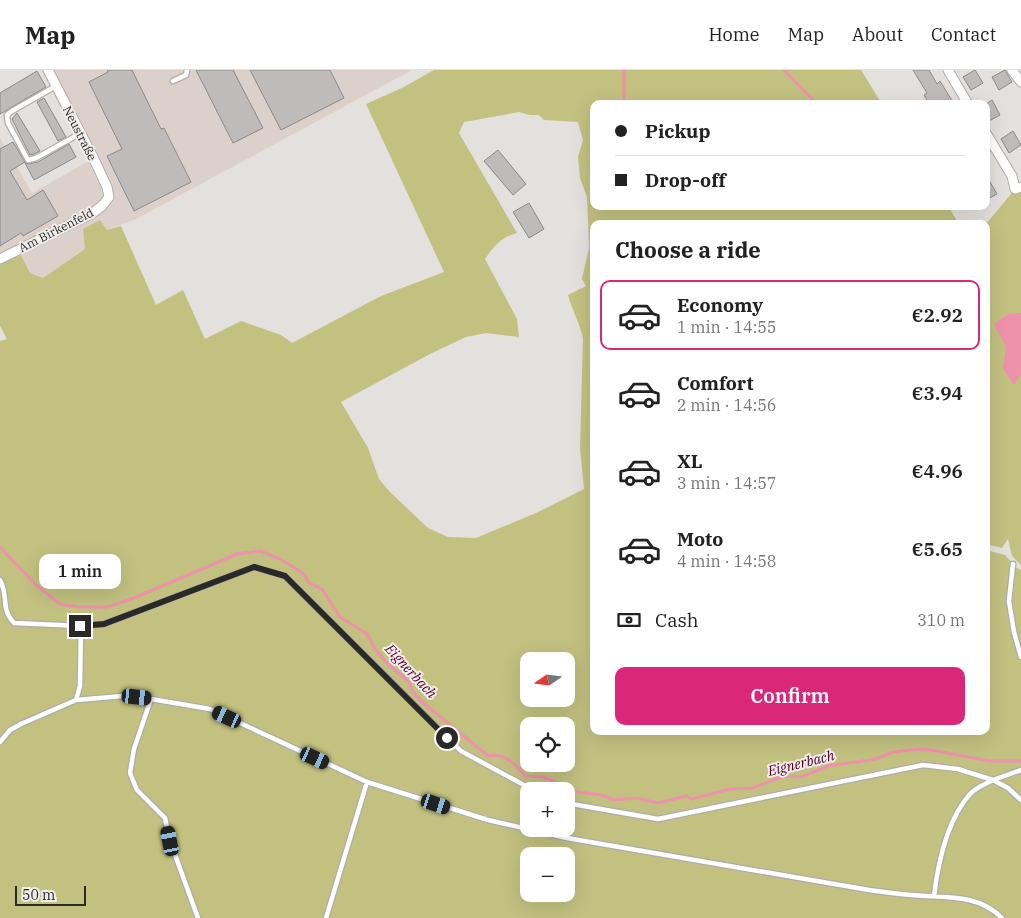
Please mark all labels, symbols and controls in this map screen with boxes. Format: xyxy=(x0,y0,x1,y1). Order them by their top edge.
text: Map xyxy=(25,19,75,51)
text: Home xyxy=(708,23,760,46)
text: Map xyxy=(788,23,824,46)
text: About xyxy=(852,23,903,46)
text: Contact xyxy=(931,23,996,46)
street label: Neustraße xyxy=(60,103,100,163)
text: Pickup xyxy=(645,119,710,143)
text: Drop-off xyxy=(645,168,726,192)
street label: Am Birkenfeld xyxy=(16,205,96,255)
text: Choose a ride xyxy=(615,235,761,264)
icon: car xyxy=(617,293,662,338)
text: Economy xyxy=(677,293,763,317)
text: €2.92 xyxy=(912,303,963,327)
text: 1 min · 14:55 xyxy=(677,317,776,337)
icon: car xyxy=(617,371,662,416)
text: Comfort xyxy=(677,371,754,395)
text: €3.94 xyxy=(912,381,963,405)
text: 2 min · 14:56 xyxy=(677,395,776,415)
icon: car xyxy=(617,449,662,494)
text: XL xyxy=(677,449,703,473)
text: €4.96 xyxy=(912,459,963,483)
text: 3 min · 14:57 xyxy=(677,473,776,493)
icon: car xyxy=(617,527,662,572)
text: Moto xyxy=(677,527,723,551)
text: €5.65 xyxy=(912,537,963,561)
text: 4 min · 14:58 xyxy=(677,551,776,571)
callout: 1 min xyxy=(39,554,121,588)
text: 1 min xyxy=(58,561,102,581)
icon: cash xyxy=(615,606,643,634)
text: Cash xyxy=(655,608,699,632)
text: 310 m xyxy=(917,610,965,630)
route end xyxy=(69,615,91,637)
water label: Eignerbach xyxy=(381,639,441,702)
north arrow xyxy=(520,652,575,708)
map controls xyxy=(520,652,575,902)
button: Confirm xyxy=(615,667,965,725)
car xyxy=(121,688,152,706)
car xyxy=(210,704,243,730)
button: locate xyxy=(520,717,575,772)
route start xyxy=(436,727,458,749)
car xyxy=(298,745,331,771)
water label: Eignerbach xyxy=(765,746,836,780)
button: + xyxy=(520,782,575,837)
car xyxy=(419,792,452,816)
car xyxy=(159,825,180,857)
button: − xyxy=(520,847,575,902)
scale bar xyxy=(15,883,86,906)
text: 50 m xyxy=(22,886,55,904)

